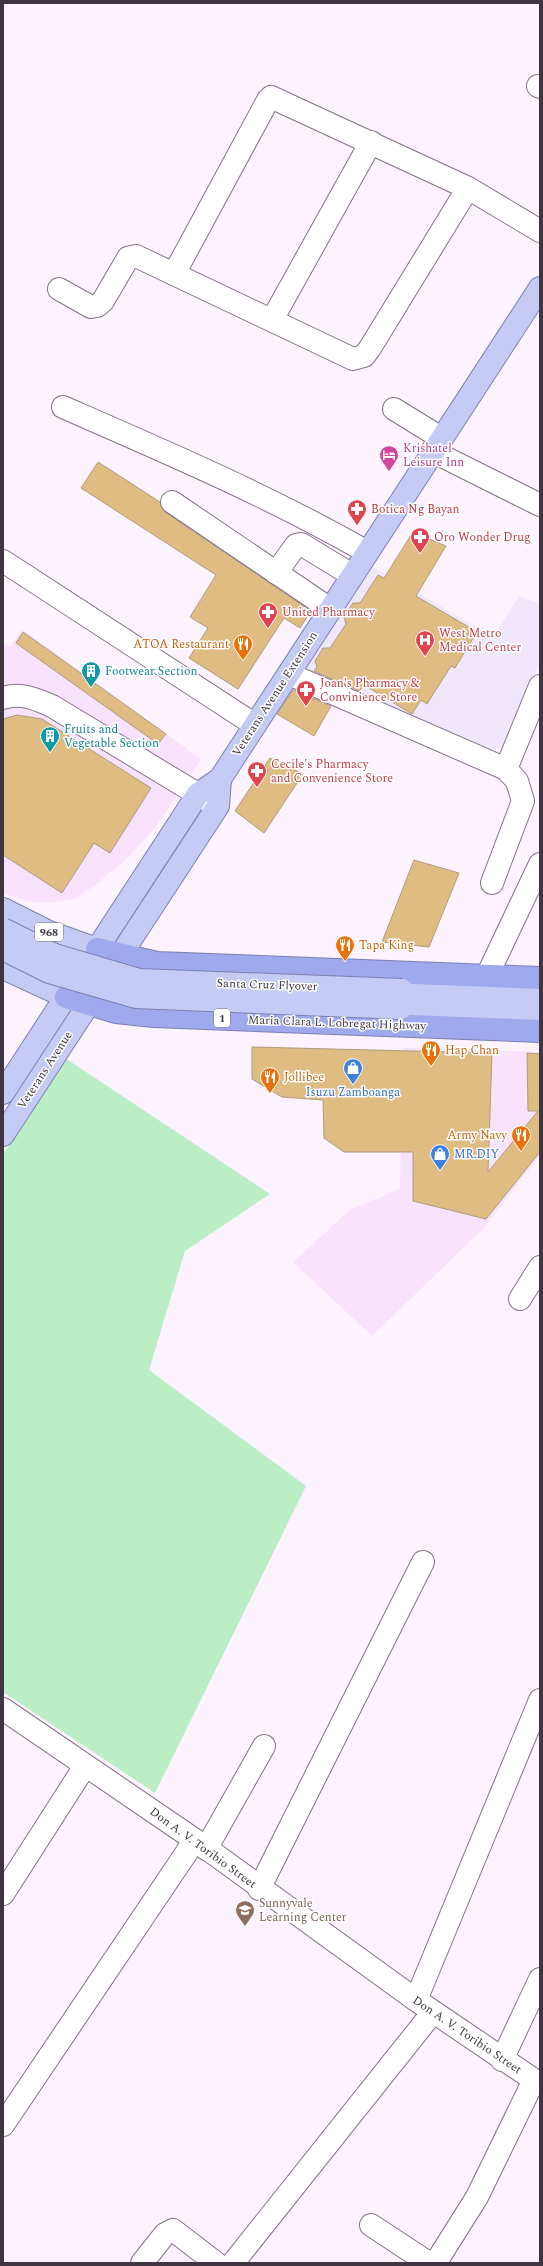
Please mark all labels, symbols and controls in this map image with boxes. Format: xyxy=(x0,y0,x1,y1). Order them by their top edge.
place label: Krishatel Leisure Inn xyxy=(403,439,464,472)
hotel icon: Krishatel Leisure Inn xyxy=(378,444,400,472)
pharmacy icon: Botica Ng Bayan xyxy=(346,498,368,526)
place label: Botica Ng Bayan xyxy=(371,500,460,519)
pharmacy icon: Oro Wonder Drug xyxy=(409,526,431,554)
place label: Oro Wonder Drug xyxy=(434,528,531,547)
pharmacy icon: United Pharmacy xyxy=(257,601,279,629)
place label: United Pharmacy xyxy=(282,603,376,622)
place label: West Metro Medical Center xyxy=(439,624,521,657)
street label: Veterans Avenue Extension xyxy=(227,628,323,760)
hospital icon: West Metro Medical Center xyxy=(414,629,436,657)
restaurant icon: ATOA Restaurant xyxy=(232,633,254,661)
place label: ATOA Restaurant xyxy=(133,635,229,654)
building icon: Footwear Section xyxy=(80,660,102,688)
place label: Footwear Section xyxy=(105,662,197,681)
place label: Joan's Pharmacy & Convinience Store xyxy=(320,674,420,707)
pharmacy icon: Joan's Pharmacy & Convinience Store xyxy=(295,679,317,707)
place label: Fruits and Vegetable Section xyxy=(64,720,159,753)
building icon: Fruits and Vegetable Section xyxy=(39,725,61,753)
place label: Cecile's Pharmacy and Convenience Store xyxy=(271,755,393,788)
pharmacy icon: Cecile's Pharmacy and Convenience Store xyxy=(246,760,268,788)
road number: 968 xyxy=(35,923,63,941)
restaurant icon: Tapa King xyxy=(334,934,356,962)
place label: Tapa King xyxy=(359,936,414,955)
street label: Santa Cruz Flyover xyxy=(216,974,318,996)
road number: 1 xyxy=(214,1009,230,1027)
street label: Maria Clara L. Lobregat Highway xyxy=(248,1010,428,1036)
street label: Veterans Avenue xyxy=(13,1027,77,1113)
restaurant icon: Hap Chan xyxy=(420,1039,442,1067)
place label: Hap Chan xyxy=(445,1041,499,1060)
shop icon: Isuzu Zamboanga xyxy=(342,1057,364,1085)
restaurant icon: Jollibee xyxy=(259,1066,281,1094)
place label: Jollibee xyxy=(284,1068,324,1087)
place label: Isuzu Zamboanga xyxy=(306,1083,400,1102)
restaurant icon: Army Navy xyxy=(510,1124,532,1152)
place label: Army Navy xyxy=(447,1126,508,1145)
shop icon: MR.DIY xyxy=(429,1143,451,1171)
place label: MR.DIY xyxy=(454,1145,499,1164)
street label: Don A. V. Toribio Street xyxy=(145,1803,261,1893)
place label: Sunnyvale Learning Center xyxy=(259,1894,347,1927)
school or university icon: Sunnyvale Learning Center xyxy=(234,1899,256,1927)
street label: Don A. V. Toribio Street xyxy=(408,1991,526,2079)

